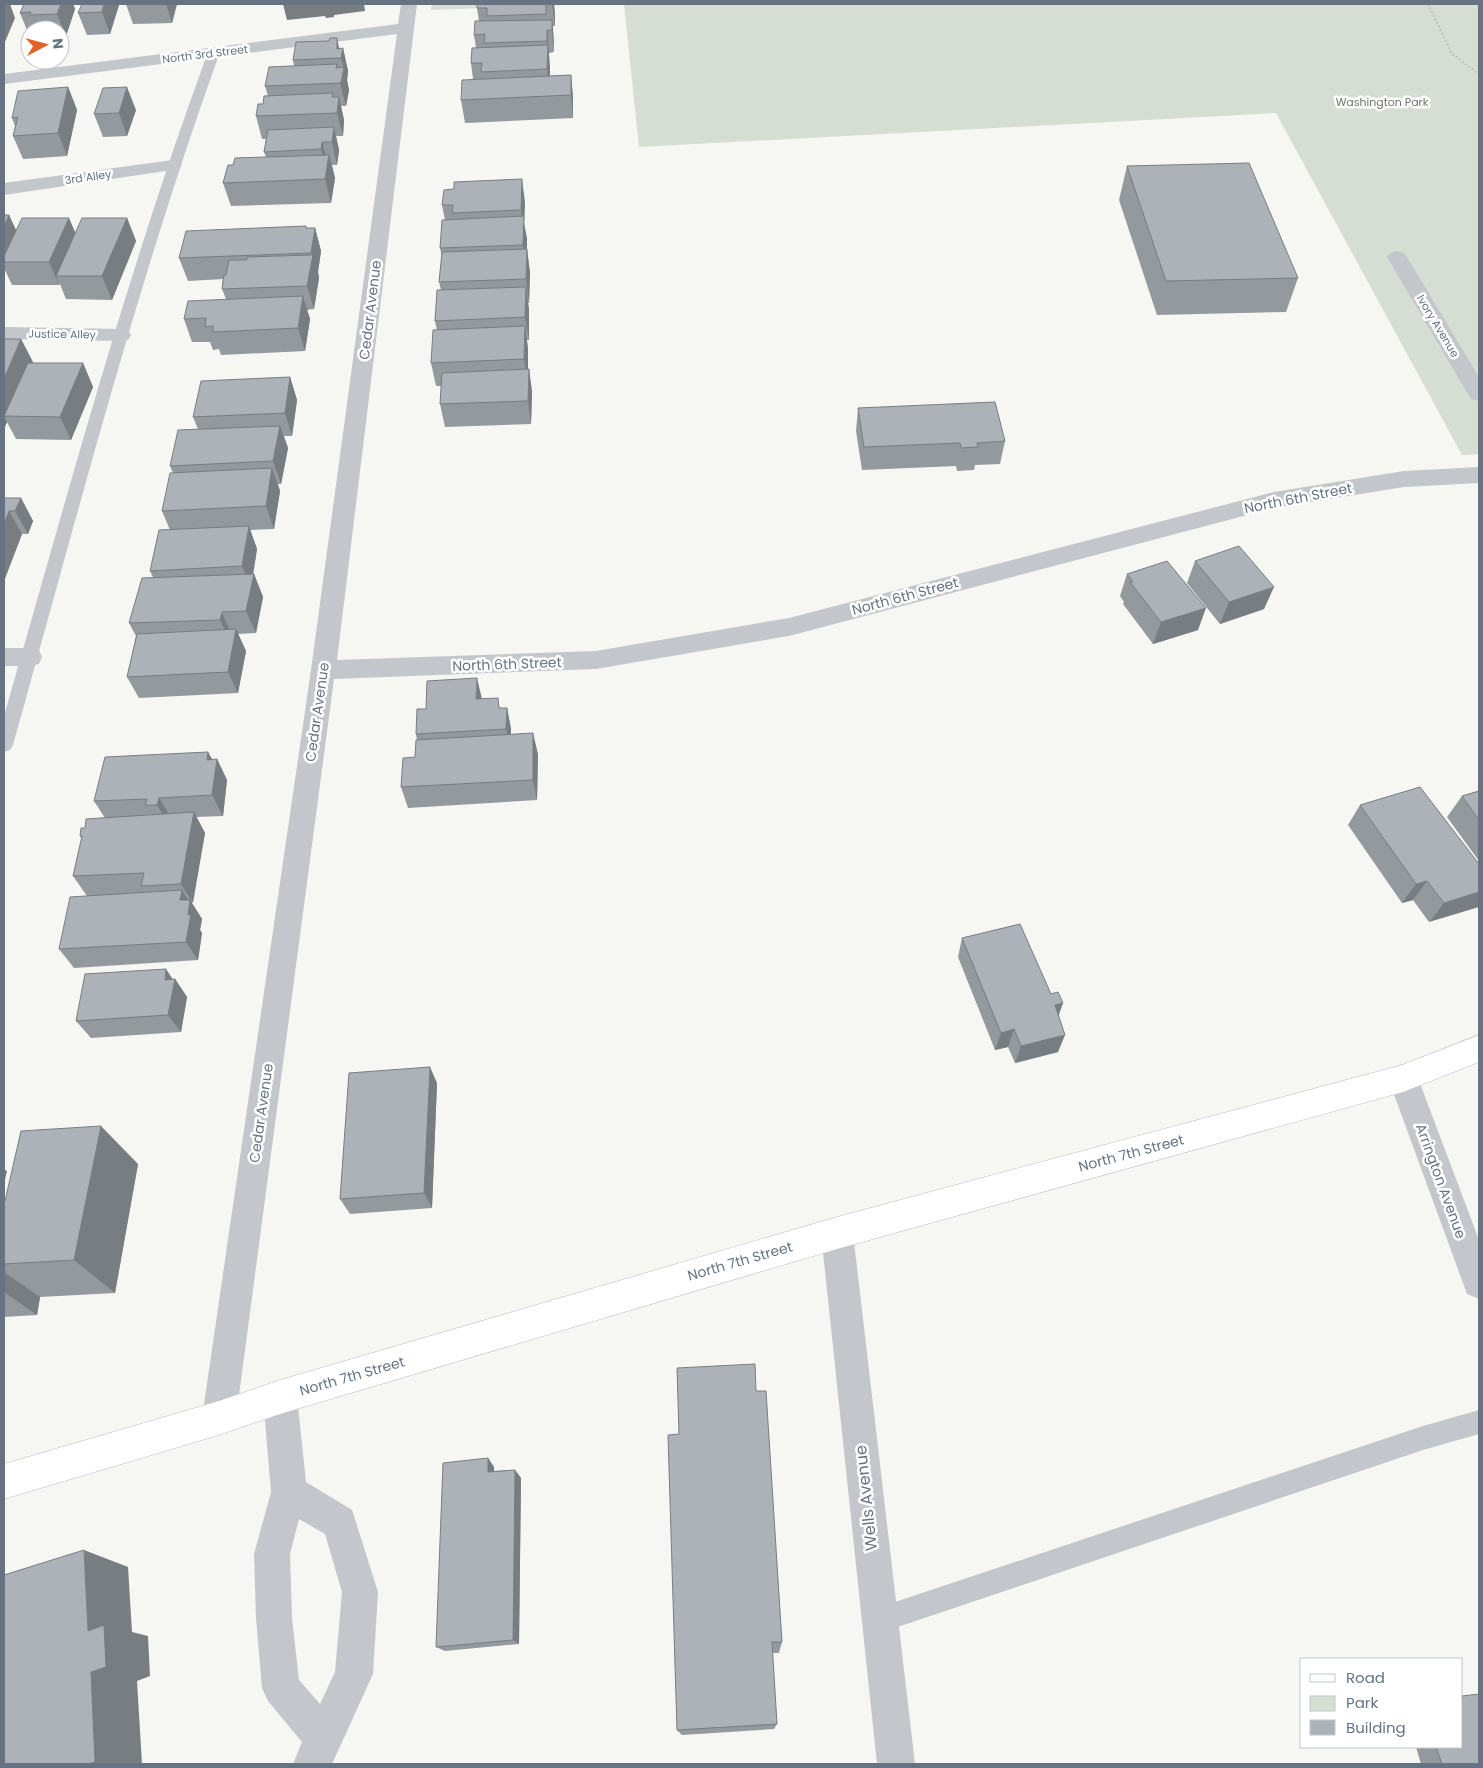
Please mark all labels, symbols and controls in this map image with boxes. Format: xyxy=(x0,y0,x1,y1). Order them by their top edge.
north arrow xyxy=(20,20,70,70)
text: N xyxy=(47,37,68,50)
street label: North 3rd Street xyxy=(161,41,249,67)
park label: Washington Park xyxy=(1336,94,1429,110)
street label: 3rd Alley xyxy=(64,166,113,188)
street label: Cedar Avenue xyxy=(354,259,386,361)
street label: Ivory Avenue xyxy=(1413,292,1463,360)
street label: Justice Alley xyxy=(28,325,97,343)
street label: North 6th Street xyxy=(1242,478,1354,518)
street label: North 6th Street xyxy=(850,572,960,620)
street label: North 6th Street xyxy=(452,652,562,676)
street label: Cedar Avenue xyxy=(300,661,334,763)
street label: Cedar Avenue xyxy=(244,1062,278,1164)
street label: Arrington Avenue xyxy=(1411,1121,1471,1242)
street label: North 7th Street xyxy=(1076,1129,1186,1177)
street label: North 7th Street xyxy=(685,1236,795,1286)
street label: North 7th Street xyxy=(297,1351,407,1401)
street label: Wells Avenue xyxy=(849,1444,883,1552)
legend xyxy=(1300,1658,1463,1748)
text: Road xyxy=(1346,1667,1385,1688)
text: Park xyxy=(1346,1692,1378,1713)
text: Building xyxy=(1346,1717,1406,1738)

